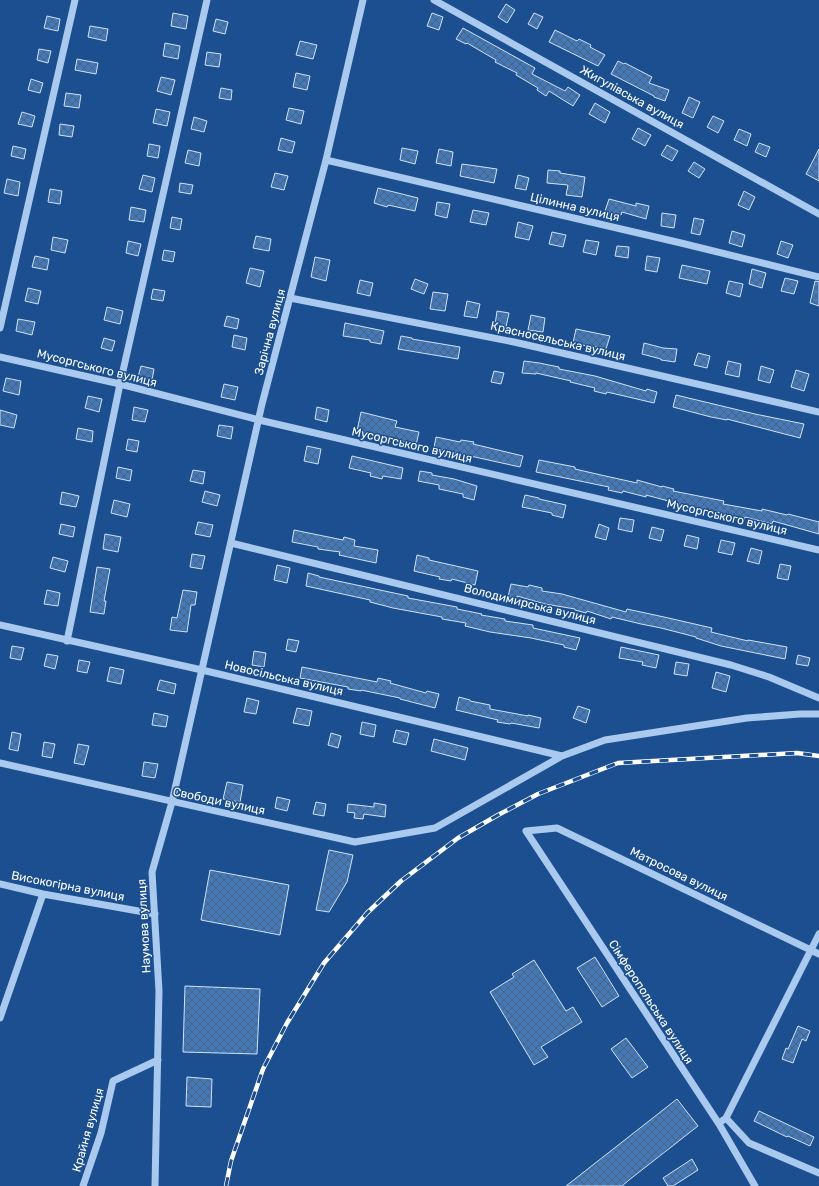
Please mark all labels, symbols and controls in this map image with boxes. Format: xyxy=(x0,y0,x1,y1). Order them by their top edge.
street label: Жигулівська вулиця xyxy=(577,63,687,131)
street label: Цілинна вулиця xyxy=(529,190,621,224)
street label: Зарічна вулиця xyxy=(252,287,288,377)
street label: Красносельська вулиця xyxy=(489,319,627,363)
street label: Мусоргського вулиця xyxy=(35,346,159,390)
street label: Мусоргського вулиця xyxy=(350,424,474,466)
street label: Мусоргського вулиця xyxy=(665,496,789,538)
street label: Володимирська вулиця xyxy=(463,581,597,627)
street label: Новосільська вулиця xyxy=(223,658,345,698)
street label: Свободи вулиця xyxy=(172,784,266,818)
street label: Матросова вулиця xyxy=(628,844,730,904)
street label: Високогірна вулиця xyxy=(10,868,126,904)
street label: Наумова вулиця xyxy=(135,879,153,973)
street label: Сімферопольська вулиця xyxy=(606,937,696,1067)
street label: Крайня вулиця xyxy=(69,1086,107,1174)

